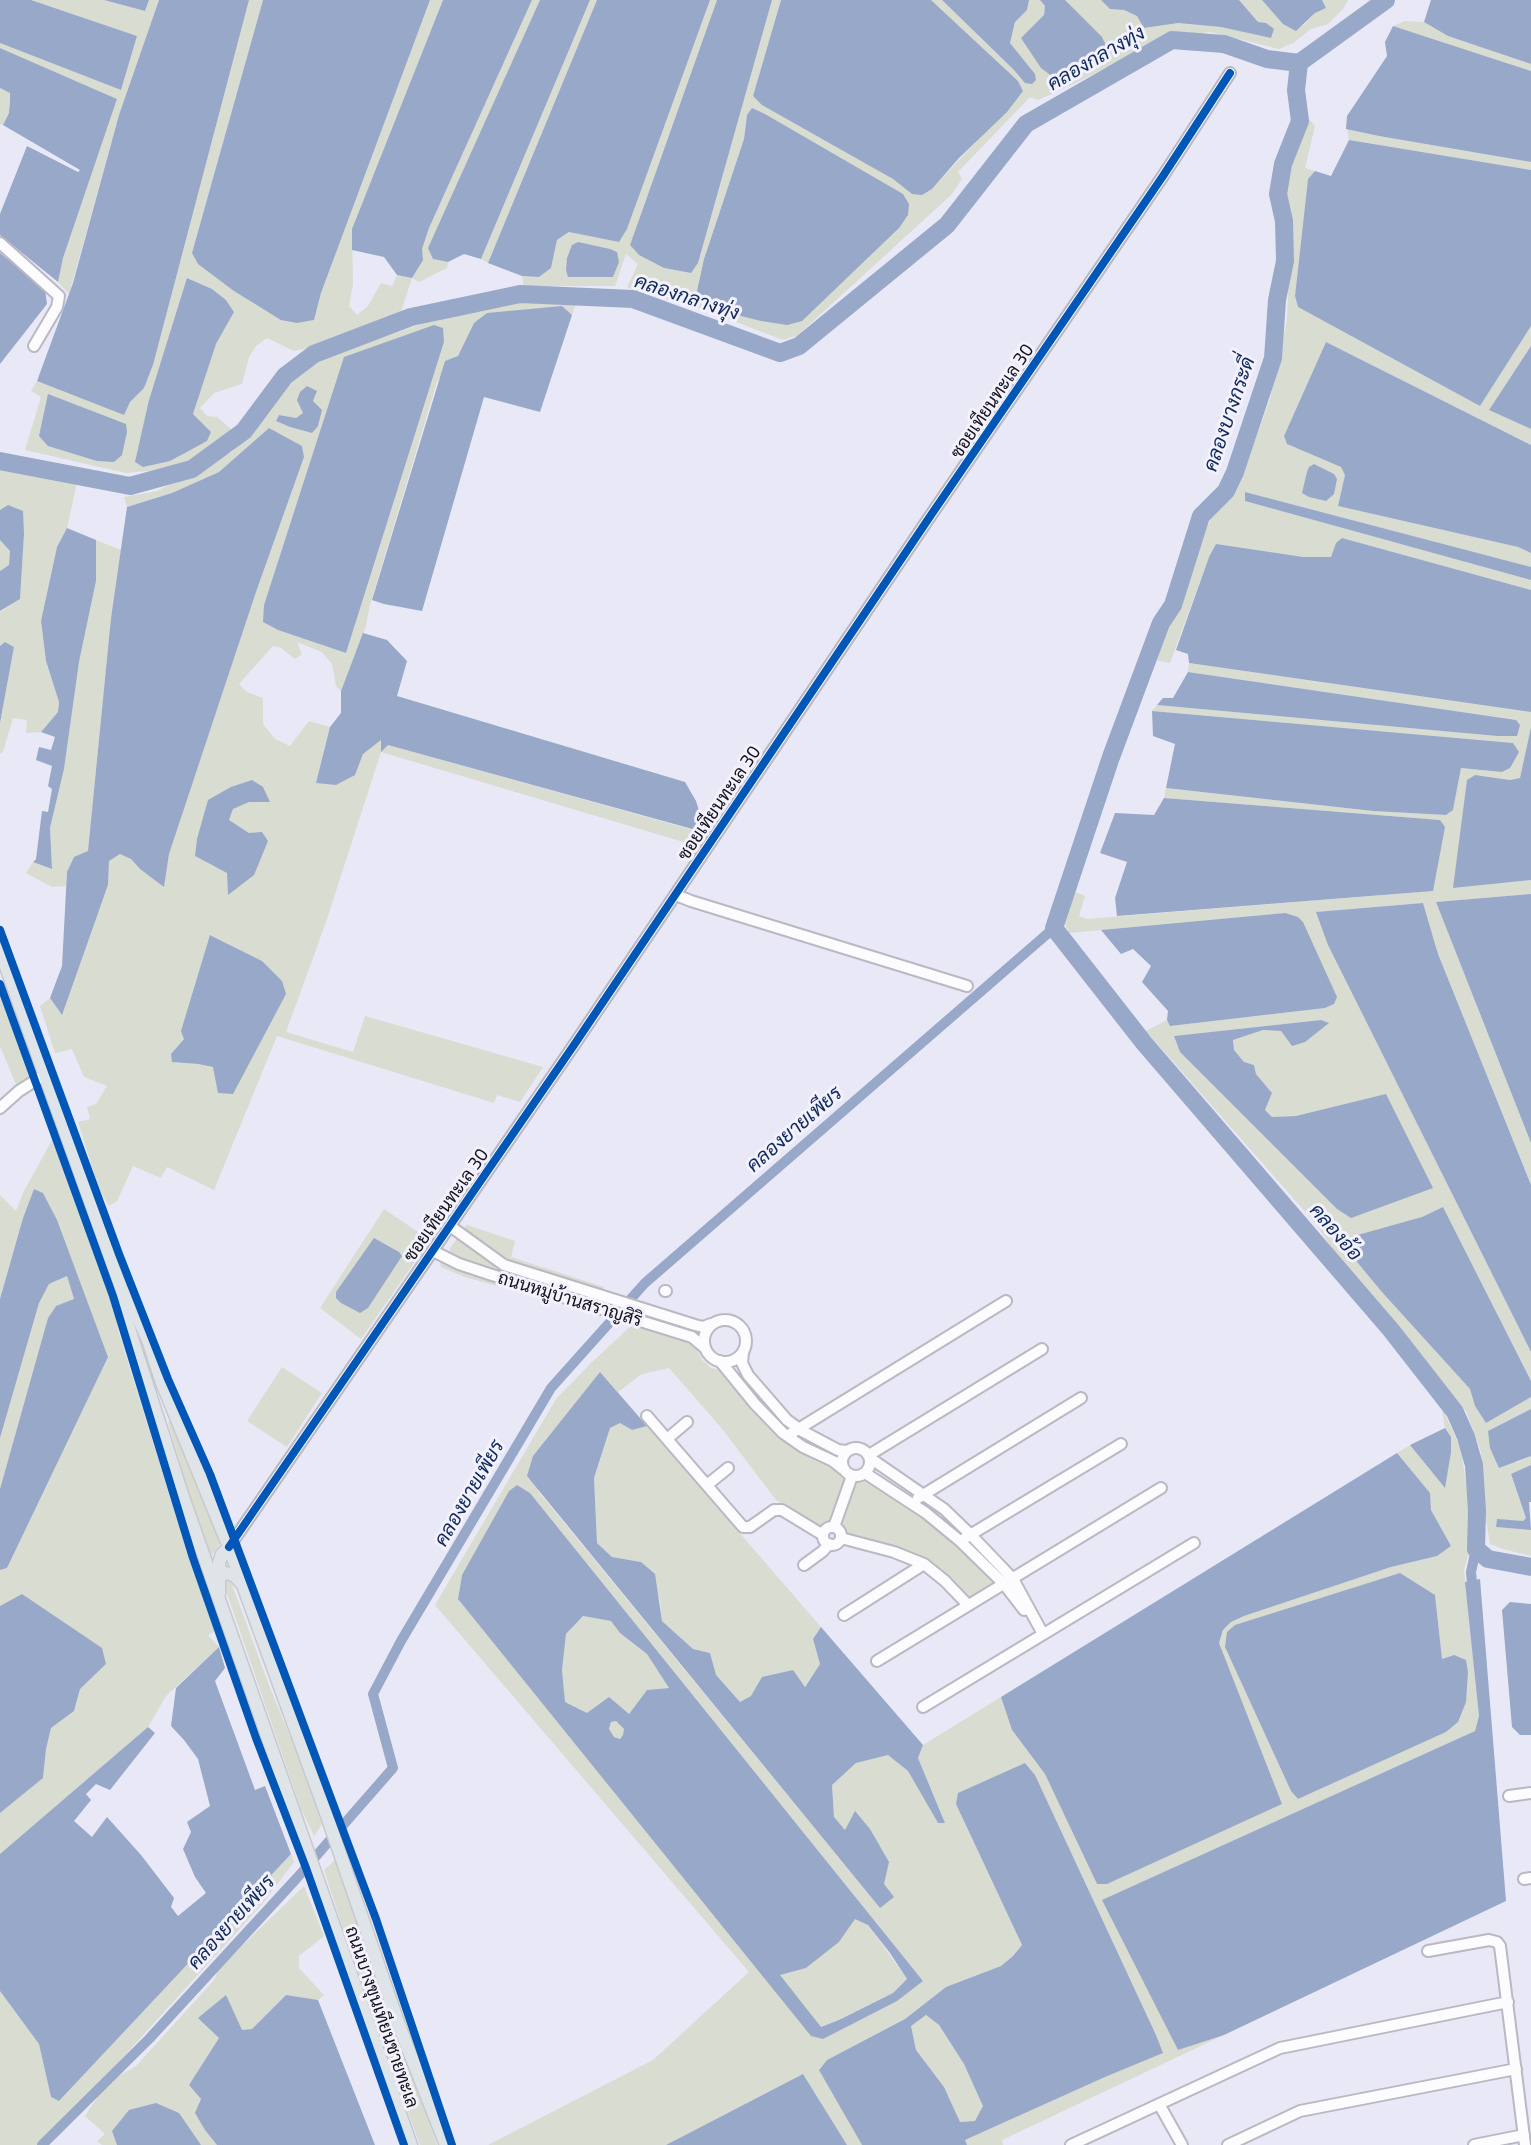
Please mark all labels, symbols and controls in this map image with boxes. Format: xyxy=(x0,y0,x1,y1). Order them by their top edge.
water label: คลองกลางทุ่ง xyxy=(1043,20,1149,96)
water label: คลองกลางทุ่ง xyxy=(632,269,742,325)
street label: ซอยเทียนทะเล 30 xyxy=(946,340,1038,462)
water label: คลองบางกระดี่ xyxy=(1198,353,1260,475)
street label: ซอยเทียนทะเล 30 xyxy=(673,742,765,864)
water label: คลองยายเพียร xyxy=(741,1081,847,1177)
street label: ซอยเทียนทะเล 30 xyxy=(399,1144,493,1266)
water label: คลองอ้อ xyxy=(1305,1198,1367,1266)
street label: ถนนหมู่บ้านสราญสิริ xyxy=(495,1267,645,1331)
water label: คลองยายเพียร xyxy=(429,1436,509,1550)
water label: คลองยายเพียร xyxy=(182,1870,280,1974)
street label: ถนนบางขุนเทียนชายทะเล xyxy=(341,1923,423,2111)

